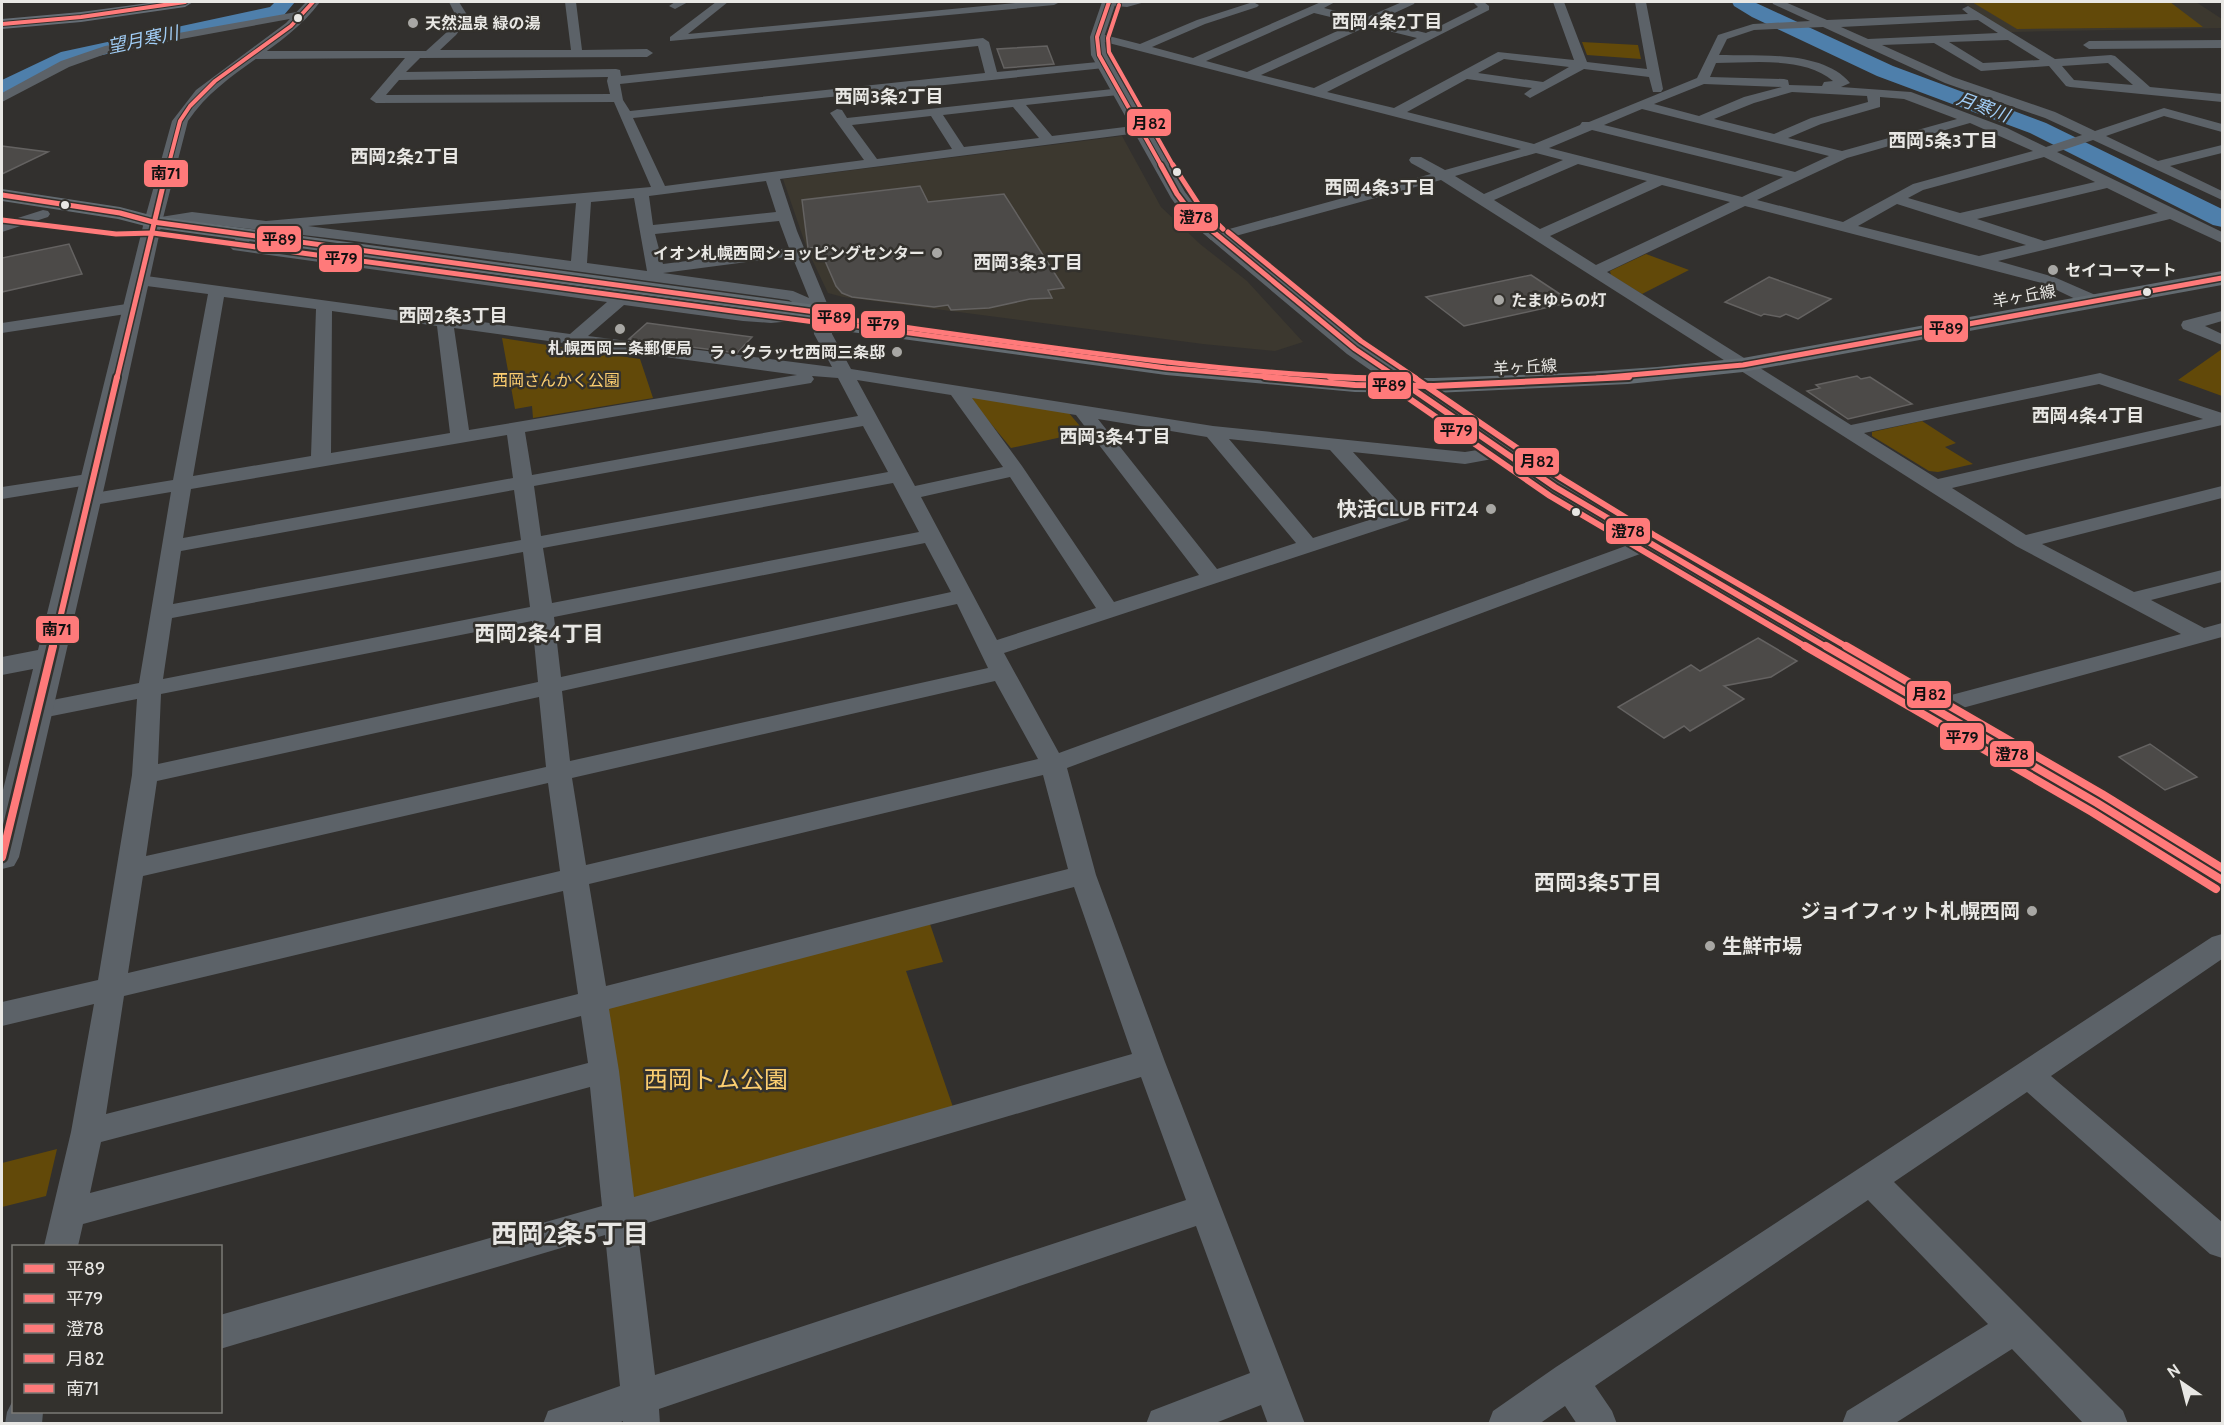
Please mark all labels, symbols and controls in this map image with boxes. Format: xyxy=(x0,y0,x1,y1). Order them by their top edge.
district label: 西岡4条2丁目 xyxy=(1332,11,1442,33)
unlabelled marker xyxy=(292,12,304,24)
place label: 天然温泉 緑の湯 xyxy=(425,14,541,33)
marker: 天然温泉 緑の湯 xyxy=(406,16,420,30)
water label: 望月寒川 xyxy=(105,21,182,58)
district label: 西岡3条2丁目 xyxy=(834,86,944,108)
water label: 月寒川 xyxy=(1954,87,2014,127)
line badge: 月82 xyxy=(1126,108,1172,137)
text: 月82 xyxy=(1132,114,1166,133)
district label: 西岡5条3丁目 xyxy=(1888,130,1998,152)
district label: 西岡2条2丁目 xyxy=(350,146,460,168)
line badge: 南71 xyxy=(143,159,189,188)
text: 南71 xyxy=(151,164,181,183)
unlabelled marker xyxy=(1171,166,1183,178)
district label: 西岡4条3丁目 xyxy=(1325,177,1435,199)
unlabelled marker xyxy=(59,199,71,211)
line badge: 澄78 xyxy=(1173,203,1219,232)
text: 澄78 xyxy=(1179,208,1213,227)
line badge: 平89 xyxy=(256,225,302,253)
text: 平89 xyxy=(262,230,296,249)
line badge: 平79 xyxy=(318,244,363,273)
place label: イオン札幌西岡ショッピングセンター xyxy=(653,244,925,263)
marker: イオン札幌西岡ショッピングセンター xyxy=(930,246,944,260)
text: 平79 xyxy=(324,249,358,268)
district label: 西岡3条3丁目 xyxy=(973,252,1083,274)
place label: セイコーマート xyxy=(2065,261,2177,280)
marker: セイコーマート xyxy=(2046,263,2060,277)
street label: 羊ヶ丘線 xyxy=(1991,281,2057,311)
unlabelled marker xyxy=(2141,286,2153,298)
place label: たまゆらの灯 xyxy=(1511,291,1607,310)
marker: たまゆらの灯 xyxy=(1492,293,1506,307)
line badge: 平89 xyxy=(811,303,856,332)
district label: 西岡2条3丁目 xyxy=(398,305,508,327)
text: 平89 xyxy=(817,308,851,327)
line badge: 平79 xyxy=(860,310,906,339)
line badge: 平89 xyxy=(1923,314,1969,343)
text: 平79 xyxy=(866,315,900,334)
text: 平89 xyxy=(1929,319,1963,338)
marker: 札幌西岡二条郵便局 xyxy=(613,322,627,336)
place label: 札幌西岡二条郵便局 xyxy=(548,339,692,358)
place label: ラ・クラッセ西岡三条邸 xyxy=(709,343,885,362)
marker: ラ・クラッセ西岡三条邸 xyxy=(890,345,904,359)
street label: 羊ヶ丘線 xyxy=(1493,356,1557,378)
park label: 西岡さんかく公園 xyxy=(492,371,620,390)
line badge: 平89 xyxy=(1367,371,1412,400)
text: 平89 xyxy=(1372,376,1406,395)
district label: 西岡4条4丁目 xyxy=(2032,405,2144,427)
line badge: 平79 xyxy=(1433,416,1478,445)
text: 平79 xyxy=(1439,421,1473,440)
district label: 西岡3条4丁目 xyxy=(1060,426,1170,448)
line badge: 月82 xyxy=(1514,447,1560,476)
text: 月82 xyxy=(1520,452,1554,471)
place label: 快活CLUB FiT24 xyxy=(1337,497,1479,521)
marker: 快活CLUB FiT24 xyxy=(1484,502,1498,516)
unlabelled marker xyxy=(1570,506,1582,518)
line badge: 澄78 xyxy=(1605,517,1651,545)
text: 澄78 xyxy=(1611,522,1645,541)
line badge: 南71 xyxy=(35,615,80,644)
text: 南71 xyxy=(42,620,72,639)
district label: 西岡2条4丁目 xyxy=(474,621,604,646)
line badge: 月82 xyxy=(1906,680,1952,709)
text: 月82 xyxy=(1912,685,1946,704)
line badge: 平79 xyxy=(1939,722,1985,751)
text: 平79 xyxy=(1945,728,1979,747)
line badge: 澄78 xyxy=(1989,740,2035,768)
text: 澄78 xyxy=(1995,745,2029,764)
district label: 西岡3条5丁目 xyxy=(1534,870,1662,895)
place label: ジョイフィット札幌西岡 xyxy=(1800,899,2020,923)
marker: ジョイフィット札幌西岡 xyxy=(2025,904,2039,918)
place label: 生鮮市場 xyxy=(1722,934,1802,958)
marker: 生鮮市場 xyxy=(1703,939,1717,953)
park label: 西岡トム公園 xyxy=(644,1065,788,1094)
district label: 西岡2条5丁目 xyxy=(491,1218,649,1250)
legend xyxy=(12,1245,222,1413)
text: 平89 xyxy=(66,1258,105,1280)
text: 平79 xyxy=(66,1288,103,1310)
text: 澄78 xyxy=(66,1318,104,1340)
text: 月82 xyxy=(66,1348,104,1370)
north arrow xyxy=(2152,1353,2212,1413)
text: N xyxy=(2164,1360,2184,1382)
text: 南71 xyxy=(66,1378,99,1400)

